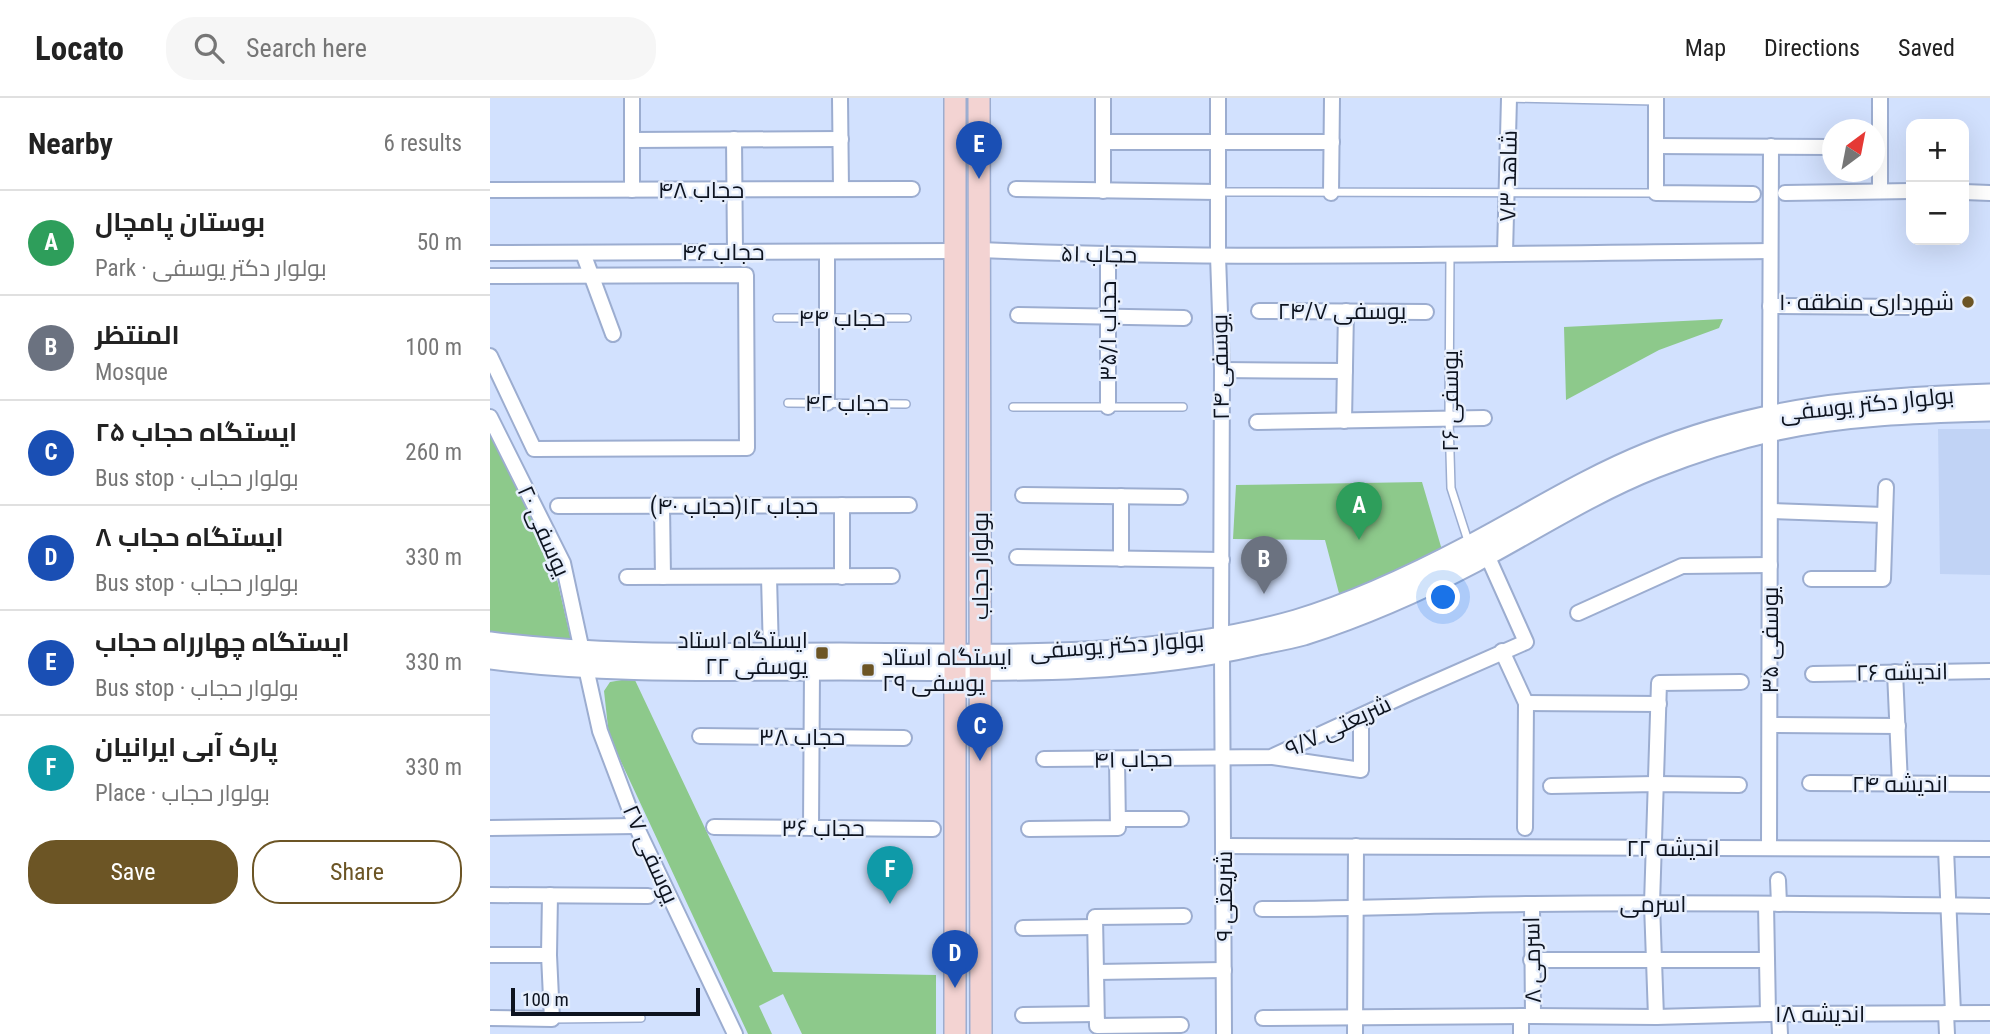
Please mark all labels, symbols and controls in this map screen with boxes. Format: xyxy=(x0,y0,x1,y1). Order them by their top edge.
search box xyxy=(166,17,656,80)
text: Locato xyxy=(35,29,124,68)
icon: search xyxy=(190,29,228,67)
text: Search here xyxy=(246,33,367,63)
text: Map xyxy=(1685,34,1726,62)
text: Directions xyxy=(1764,34,1860,62)
text: Saved xyxy=(1898,34,1955,62)
north arrow xyxy=(1822,119,1885,182)
map controls xyxy=(1906,119,1969,245)
button: + xyxy=(1906,119,1969,182)
pin: E xyxy=(956,121,1002,179)
text: Nearby xyxy=(28,126,113,161)
text: 6 results xyxy=(384,130,462,157)
street label: شاهد ۷۳ xyxy=(1494,130,1523,222)
street label: حجاب ۴۸ xyxy=(658,177,744,204)
button: − xyxy=(1906,182,1969,245)
text: بوستان پامچال xyxy=(95,207,265,237)
text: A xyxy=(44,229,58,256)
text: 50 m xyxy=(417,229,462,256)
street label: حجاب ۴۶ xyxy=(681,239,765,266)
street label: حجاب ۵۱ xyxy=(1060,240,1137,269)
text: Park · بولوار دکتر یوسفی xyxy=(95,255,327,282)
street label: حجاب ۳۵/۱ xyxy=(1095,281,1122,381)
place label: شهرداری منطقه ۱۰ xyxy=(1779,289,1954,316)
marker: شهرداری منطقه ۱۰ xyxy=(1960,294,1976,310)
street label: یوسفی ۲۴/۷ xyxy=(1277,298,1407,325)
street label: حجاب ۴۴ xyxy=(798,305,886,332)
street label: یوسفی ۲۴ xyxy=(1206,314,1235,420)
text: المنتظر xyxy=(95,320,180,350)
text: B xyxy=(45,334,57,361)
text: 100 m xyxy=(405,334,462,361)
street label: یوسفی ۲۶ xyxy=(1437,350,1464,452)
text: Mosque xyxy=(95,359,168,386)
street label: بولوار دکتر یوسفی xyxy=(1779,382,1955,427)
street label: حجاب ۴۲ xyxy=(805,390,889,417)
text: ایستگاه حجاب ۲۵ xyxy=(95,417,297,447)
text: C xyxy=(44,439,58,466)
text: 260 m xyxy=(405,439,462,466)
text: Bus stop · بولوار حجاب xyxy=(95,465,299,492)
street label: یوسفی ۲۰ xyxy=(512,482,576,581)
pin: A xyxy=(1336,482,1382,540)
street label: حجاب ۱۲(حجاب ۴۰) xyxy=(650,493,818,520)
street label: بولوار حجاب xyxy=(967,512,994,620)
text: ایستگاه حجاب ۸ xyxy=(95,522,284,552)
pin: B xyxy=(1241,536,1287,594)
text: D xyxy=(45,544,58,571)
text: 330 m xyxy=(405,544,462,571)
text: Bus stop · بولوار حجاب xyxy=(95,570,299,597)
your location xyxy=(1426,580,1460,614)
street label: یوسفی ۳۵ xyxy=(1757,587,1784,693)
street label: بولوار دکتر یوسفی xyxy=(1029,626,1205,665)
text: ایستگاه چهارراه حجاب xyxy=(95,627,350,657)
place label: ایستگاه استاد یوسفی ۲۲ xyxy=(677,627,808,680)
place label: ایستگاه استاد یوسفی ۲۹ xyxy=(882,644,1013,697)
marker: ایستگاه استاد یوسفی ۲۲ xyxy=(814,645,830,661)
text: E xyxy=(45,649,57,676)
text: 330 m xyxy=(405,649,462,676)
street label: اندیشه ۲۶ xyxy=(1856,658,1948,687)
marker: ایستگاه استاد یوسفی ۲۹ xyxy=(860,662,876,678)
text: Bus stop · بولوار حجاب xyxy=(95,675,299,702)
street label: شریعتی ۹/۷ xyxy=(1281,690,1395,763)
pin: C xyxy=(957,703,1003,761)
street label: حجاب ۳۸ xyxy=(759,724,845,751)
text: پارک آبی ایرانیان xyxy=(95,732,278,762)
street label: حجاب ۴۱ xyxy=(1093,745,1173,774)
text: F xyxy=(46,754,56,781)
text: 330 m xyxy=(405,754,462,781)
street label: اندیشه ۲۴ xyxy=(1852,771,1948,798)
text: Place · بولوار حجاب xyxy=(95,780,270,807)
street label: یوسفی ۲۷ xyxy=(617,801,684,908)
street label: حجاب ۳۶ xyxy=(781,815,865,842)
street label: اندیشه ۲۲ xyxy=(1626,835,1720,862)
button: Save xyxy=(28,840,238,904)
button: Share xyxy=(252,840,462,904)
pin: F xyxy=(867,846,913,904)
street label: شریعتی ۹ xyxy=(1211,851,1238,941)
street label: اسرمی xyxy=(1620,891,1686,918)
street label: اسرمی ۸ xyxy=(1518,917,1547,1003)
pin: D xyxy=(932,930,978,988)
scale bar xyxy=(511,985,700,1017)
text: 100 m xyxy=(522,988,569,1011)
street label: اندیشه ۱۸ xyxy=(1775,1001,1865,1028)

